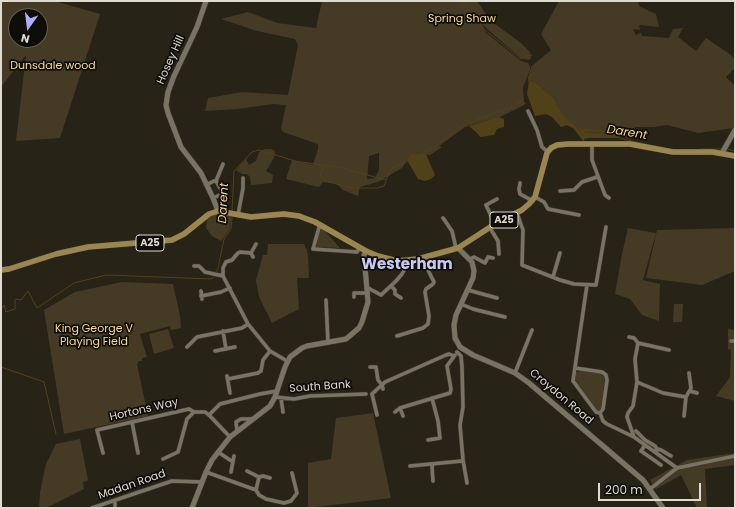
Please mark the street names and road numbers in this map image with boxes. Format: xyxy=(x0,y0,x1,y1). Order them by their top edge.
street label: Hosey Hill xyxy=(154,34,188,86)
road number: A25 xyxy=(490,212,518,228)
road number: A25 xyxy=(136,235,164,251)
street label: Croydon Road xyxy=(527,367,595,427)
street label: South Bank xyxy=(289,378,351,396)
street label: Hortons Way xyxy=(108,396,180,424)
street label: Madan Road xyxy=(97,467,167,503)

